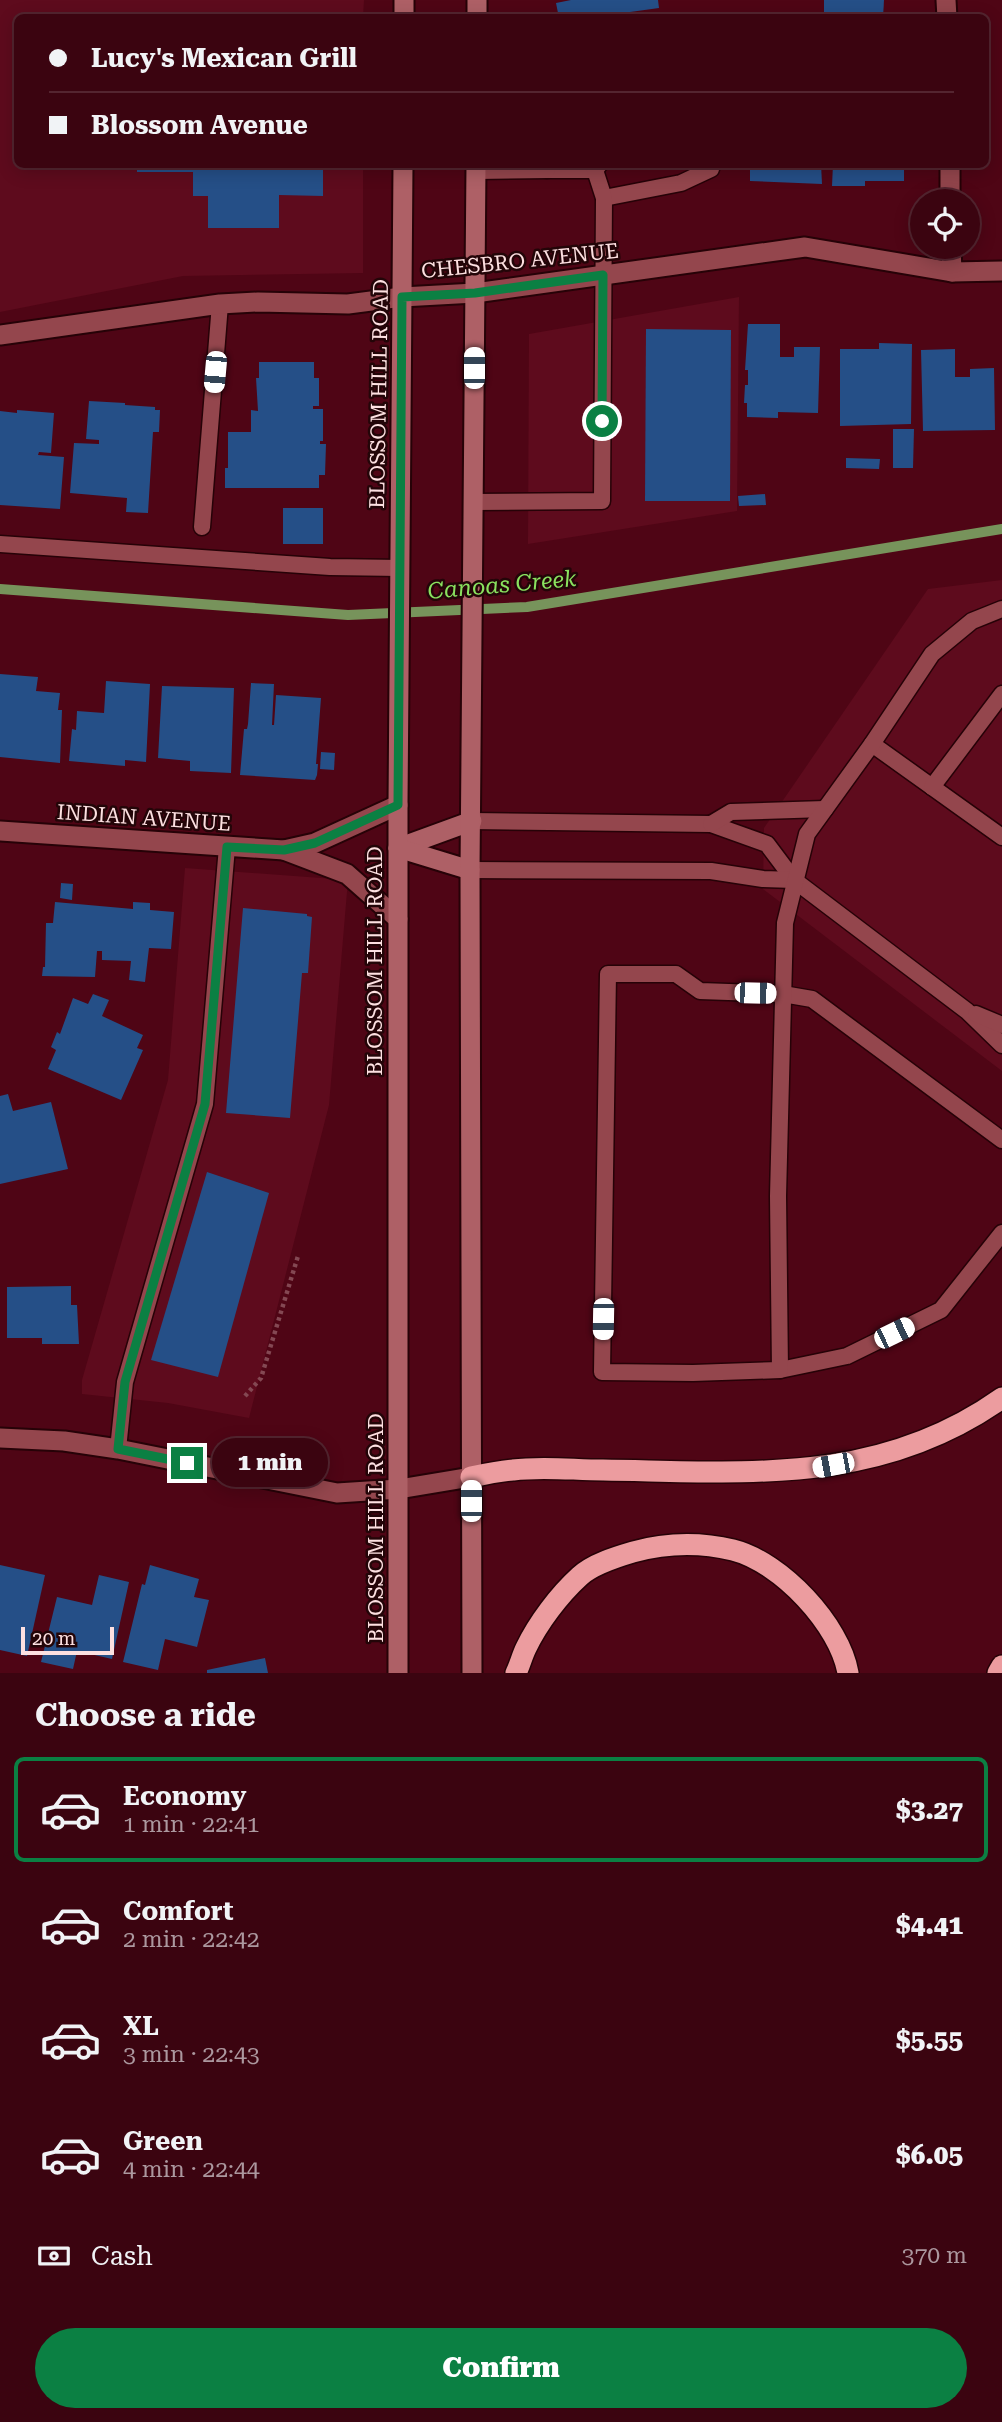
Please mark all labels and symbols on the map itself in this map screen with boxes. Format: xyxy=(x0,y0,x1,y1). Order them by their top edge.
street label: CHESBRO AVENUE xyxy=(420,239,620,283)
street label: BLOSSOM HILL ROAD xyxy=(365,279,393,509)
car xyxy=(464,347,485,389)
car xyxy=(203,350,228,394)
route start xyxy=(586,405,618,437)
water label: Canoas Creek xyxy=(426,565,578,605)
street label: INDIAN AVENUE xyxy=(56,800,232,836)
street label: BLOSSOM HILL ROAD xyxy=(363,846,387,1076)
car xyxy=(734,982,777,1004)
car xyxy=(593,1298,614,1340)
car xyxy=(871,1314,918,1352)
street label: BLOSSOM HILL ROAD xyxy=(364,1413,388,1643)
callout: 1 min xyxy=(212,1438,327,1488)
route end xyxy=(171,1447,203,1479)
car xyxy=(811,1451,856,1479)
car xyxy=(461,1480,482,1522)
scale bar xyxy=(21,1624,114,1656)

